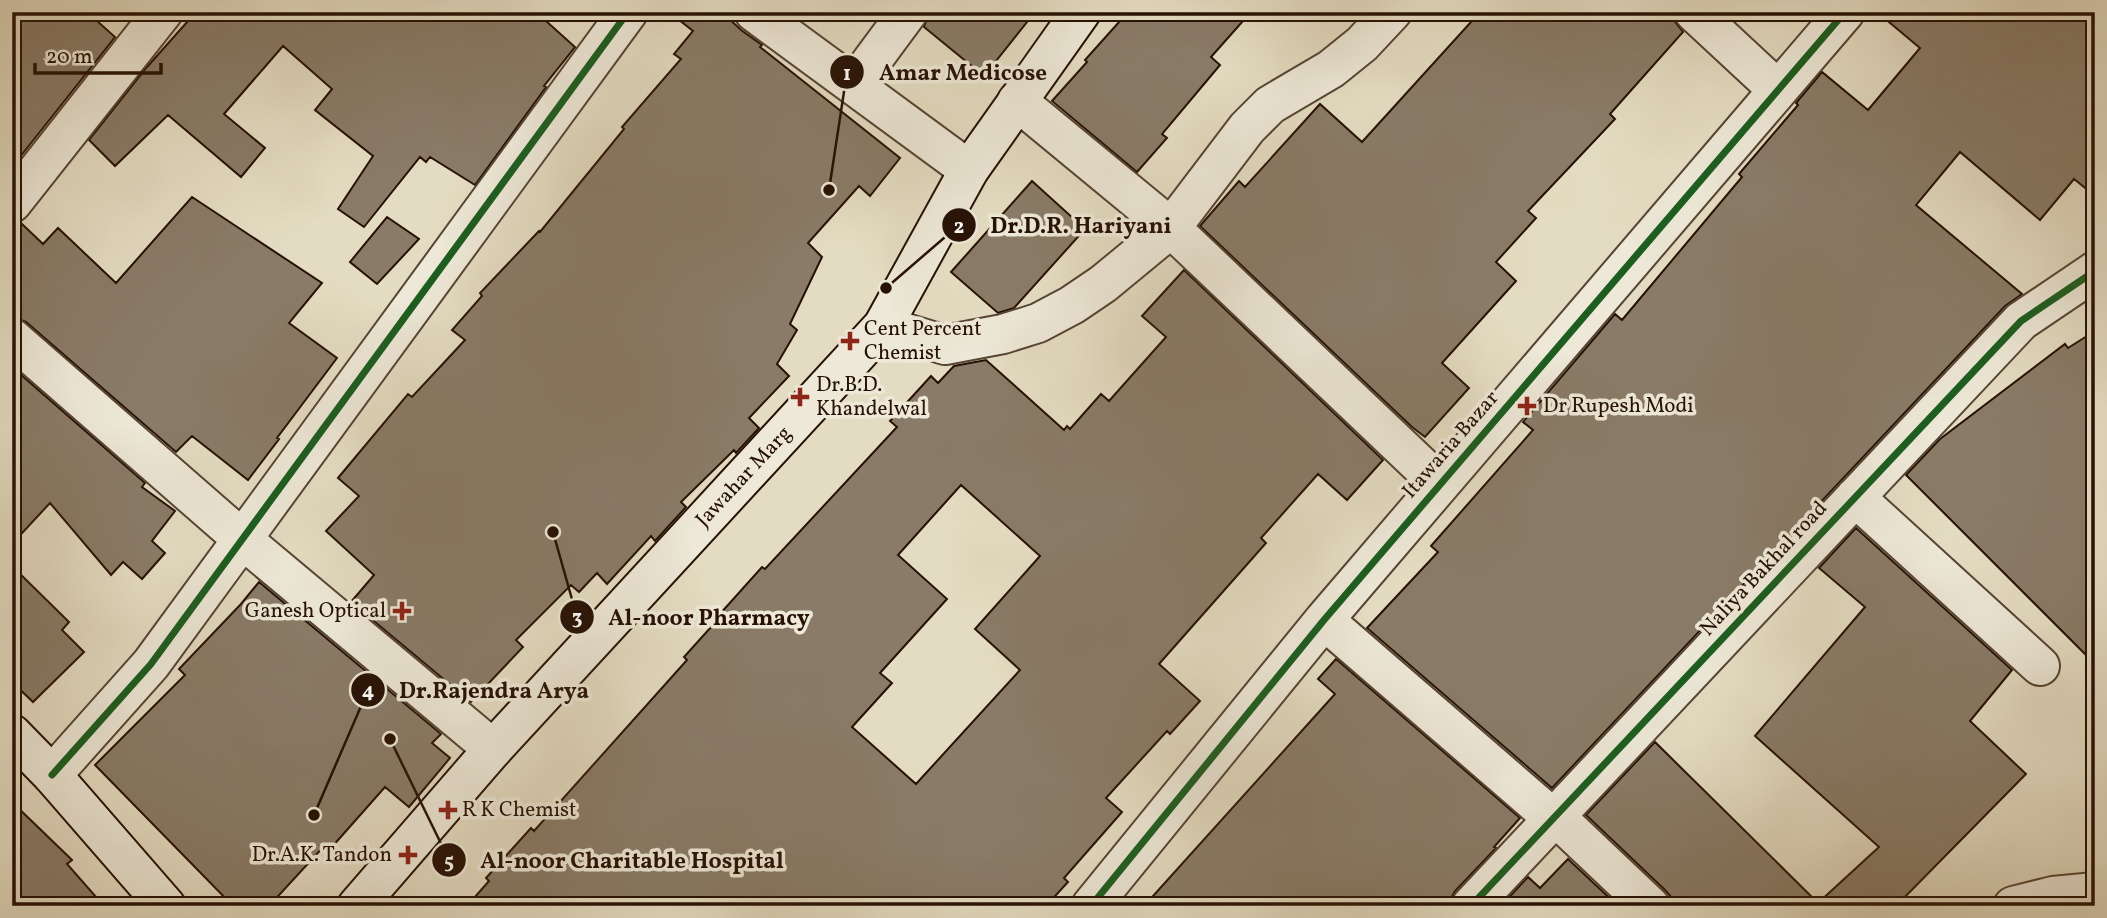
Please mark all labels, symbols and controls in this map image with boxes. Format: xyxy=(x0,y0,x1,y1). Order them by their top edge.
scale bar xyxy=(35,32,161,76)
text: 20 m xyxy=(46,43,92,72)
callout: Amar Medicose xyxy=(830,50,1061,94)
text: Amar Medicose xyxy=(879,58,1047,90)
text: 1 xyxy=(843,60,851,89)
callout: Dr.D.R. Hariyani xyxy=(942,203,1186,247)
text: Dr.D.R. Hariyani xyxy=(990,211,1172,243)
text: 2 xyxy=(954,213,964,242)
place label: Cent Percent Chemist xyxy=(864,315,982,368)
marker: Cent Percent Chemist xyxy=(842,333,858,349)
place label: Dr.B.D. Khandelwal xyxy=(816,371,927,424)
street label: Itawaria Bazar xyxy=(1396,385,1506,505)
marker: Dr.B.D. Khandelwal xyxy=(790,387,810,407)
place label: Dr Rupesh Modi xyxy=(1543,392,1694,421)
marker: Dr Rupesh Modi xyxy=(1517,396,1537,416)
street label: Jawahar Marg xyxy=(689,420,799,534)
street label: Naliya Bakhal road xyxy=(1694,495,1834,643)
callout: Al-noor Pharmacy xyxy=(559,595,824,639)
place label: Ganesh Optical xyxy=(245,597,386,626)
marker: Ganesh Optical xyxy=(392,601,412,621)
text: Al-noor Pharmacy xyxy=(608,603,810,635)
text: 3 xyxy=(572,604,582,633)
callout: Dr.Rajendra Arya xyxy=(350,668,603,712)
text: Dr.Rajendra Arya xyxy=(399,676,589,708)
text: 4 xyxy=(362,677,375,706)
place label: R K Chemist xyxy=(462,796,576,825)
marker: R K Chemist xyxy=(440,802,456,818)
callout: Al-noor Charitable Hospital xyxy=(431,838,798,882)
place label: Dr.A.K. Tandon xyxy=(252,841,392,870)
marker: Dr.A.K. Tandon xyxy=(398,845,418,865)
text: Al-noor Charitable Hospital xyxy=(480,846,784,878)
text: 5 xyxy=(444,848,454,877)

